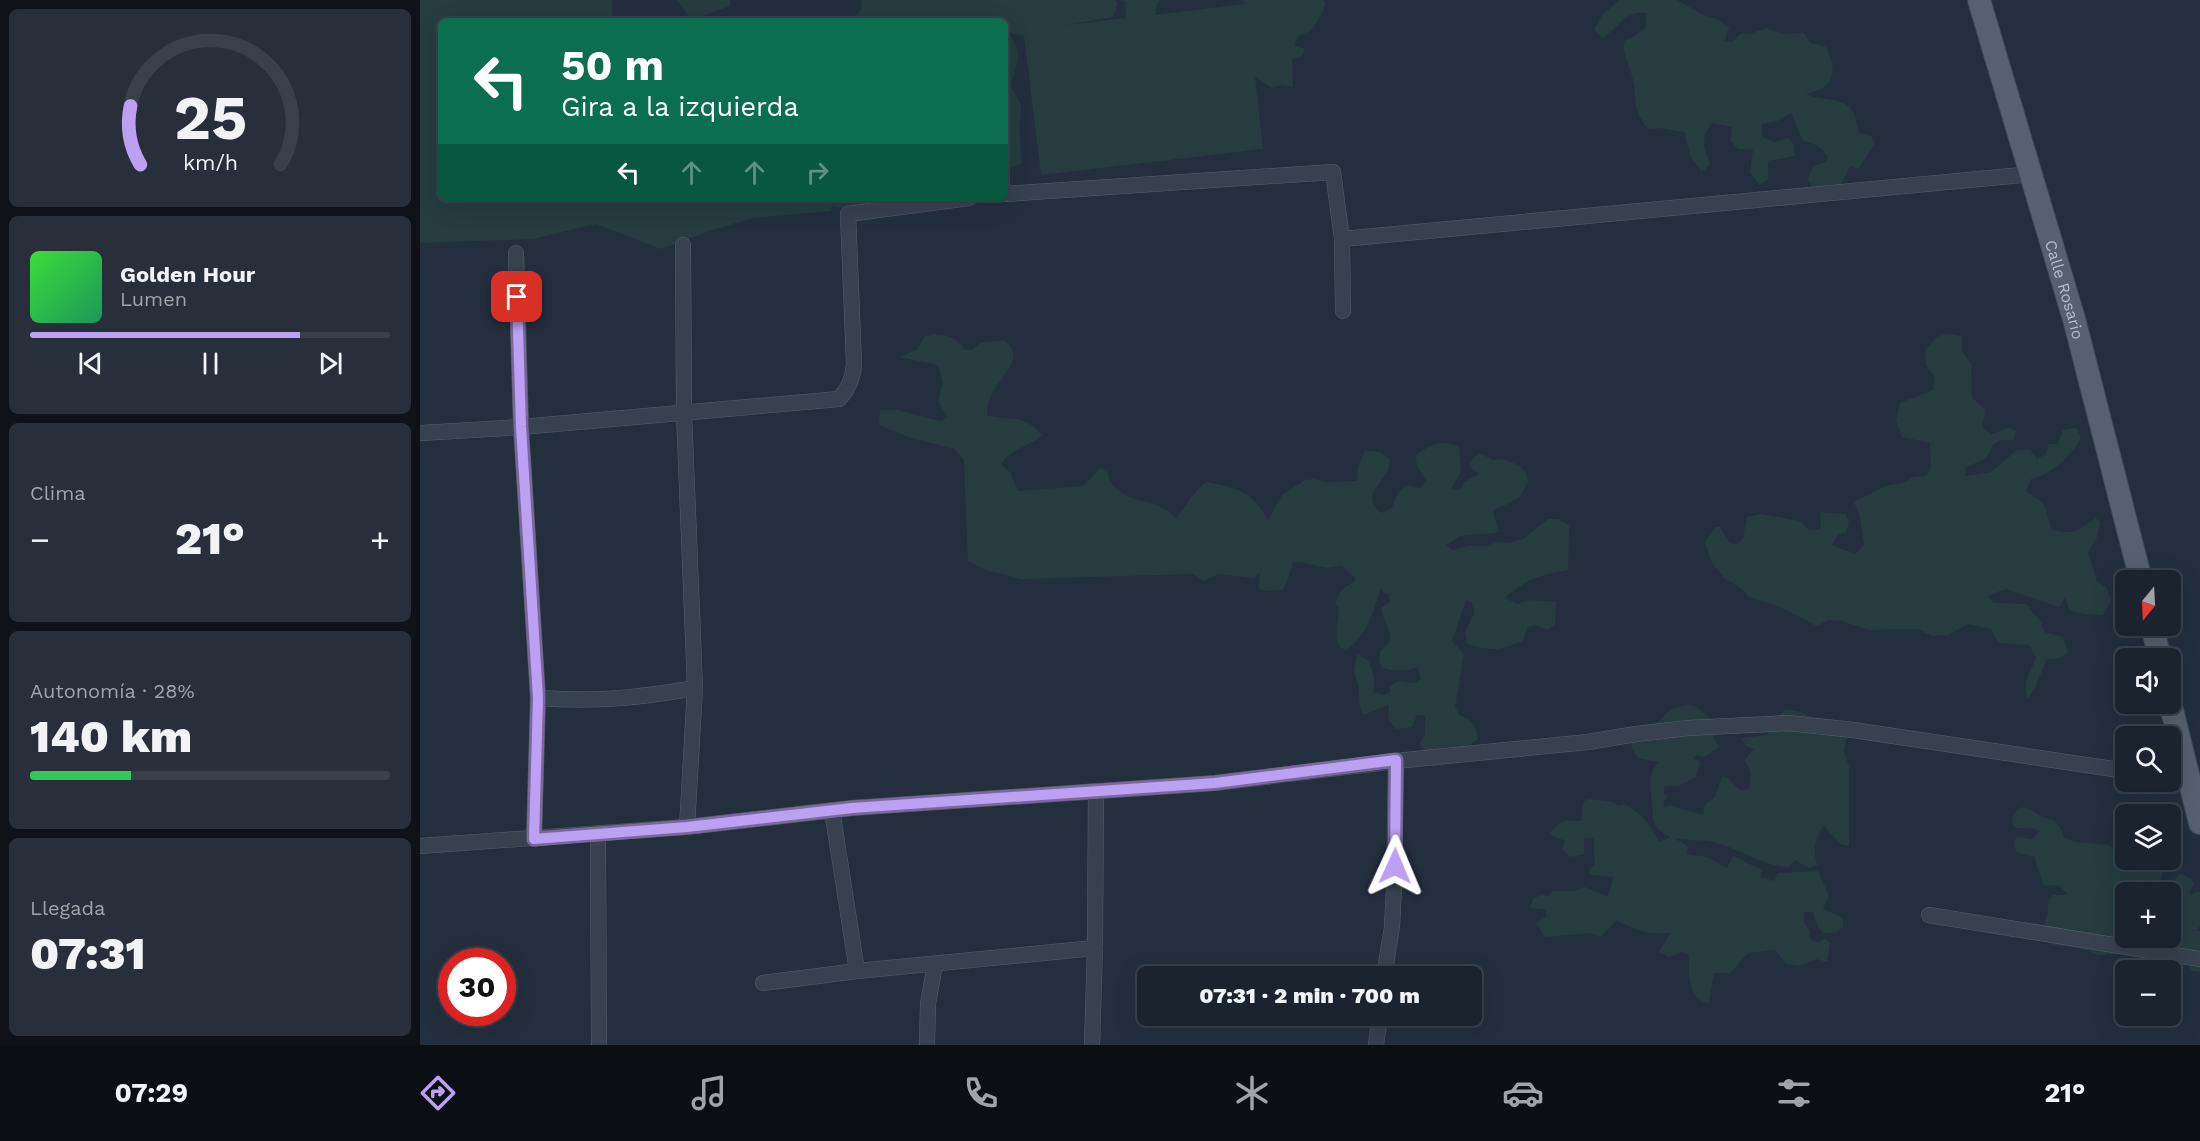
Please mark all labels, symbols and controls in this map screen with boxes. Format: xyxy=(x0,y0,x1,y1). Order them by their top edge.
text: 50 m xyxy=(561,41,664,90)
icon: left xyxy=(462,42,540,120)
text: 25 xyxy=(173,81,247,154)
text: Gira a la izquierda xyxy=(561,91,799,123)
text: km/h xyxy=(182,150,238,175)
icon: left xyxy=(612,156,645,189)
icon: ahead xyxy=(675,156,708,189)
icon: ahead xyxy=(738,156,771,189)
icon: right xyxy=(801,156,834,189)
street label: Calle Rosario xyxy=(2041,238,2088,341)
text: Golden Hour xyxy=(120,262,255,287)
pin xyxy=(491,271,542,322)
icon: arrive xyxy=(500,280,533,313)
text: Lumen xyxy=(120,287,187,311)
icon: previous xyxy=(74,347,107,380)
icon: pause xyxy=(194,347,227,380)
icon: next xyxy=(314,347,347,380)
text: Clima xyxy=(30,481,86,505)
text: 21° xyxy=(175,512,245,565)
text: − xyxy=(30,520,50,559)
text: + xyxy=(370,520,390,559)
north arrow xyxy=(2115,570,2181,636)
map controls xyxy=(2115,570,2181,1026)
button: sound xyxy=(2115,648,2181,714)
text: Autonomía · 28% xyxy=(30,679,195,703)
text: 140 km xyxy=(30,710,192,763)
button: search xyxy=(2115,726,2181,792)
button: layers xyxy=(2115,804,2181,870)
position arrow xyxy=(1363,834,1427,898)
button: + xyxy=(2115,882,2181,948)
text: Llegada xyxy=(30,896,105,920)
text: 07:31 xyxy=(30,927,146,980)
speed limit sign: 30 xyxy=(438,948,516,1026)
button: − xyxy=(2115,960,2181,1026)
text: 07:31 · 2 min · 700 m xyxy=(1199,983,1420,1008)
icon: directions xyxy=(417,1072,459,1114)
icon: music xyxy=(688,1072,730,1114)
icon: phone xyxy=(960,1072,1002,1114)
icon: climate xyxy=(1231,1072,1273,1114)
icon: car xyxy=(1502,1072,1544,1114)
icon: filters xyxy=(1773,1072,1815,1114)
text: 07:29 xyxy=(115,1077,188,1109)
text: 21° xyxy=(2044,1077,2085,1109)

